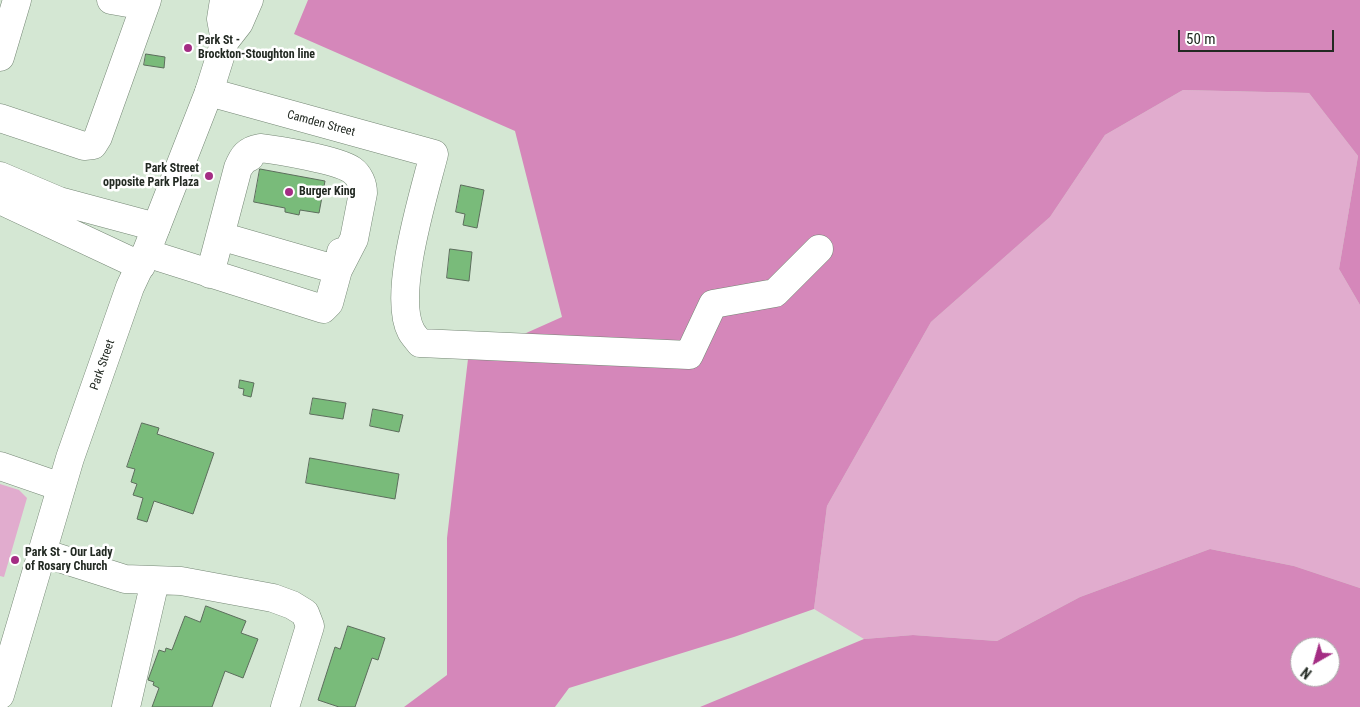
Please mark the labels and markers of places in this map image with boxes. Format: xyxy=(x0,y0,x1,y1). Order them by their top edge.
place label: Park St - Brockton-Stoughton line xyxy=(198,34,315,62)
marker: Park St - Brockton-Stoughton line xyxy=(182,42,194,54)
place label: Park Street opposite Park Plaza xyxy=(103,162,199,190)
marker: Park Street opposite Park Plaza xyxy=(203,170,215,182)
place label: Burger King xyxy=(299,185,356,199)
marker: Burger King xyxy=(283,186,295,198)
place label: Park St - Our Lady of Rosary Church xyxy=(25,546,112,574)
marker: Park St - Our Lady of Rosary Church xyxy=(9,554,21,566)

